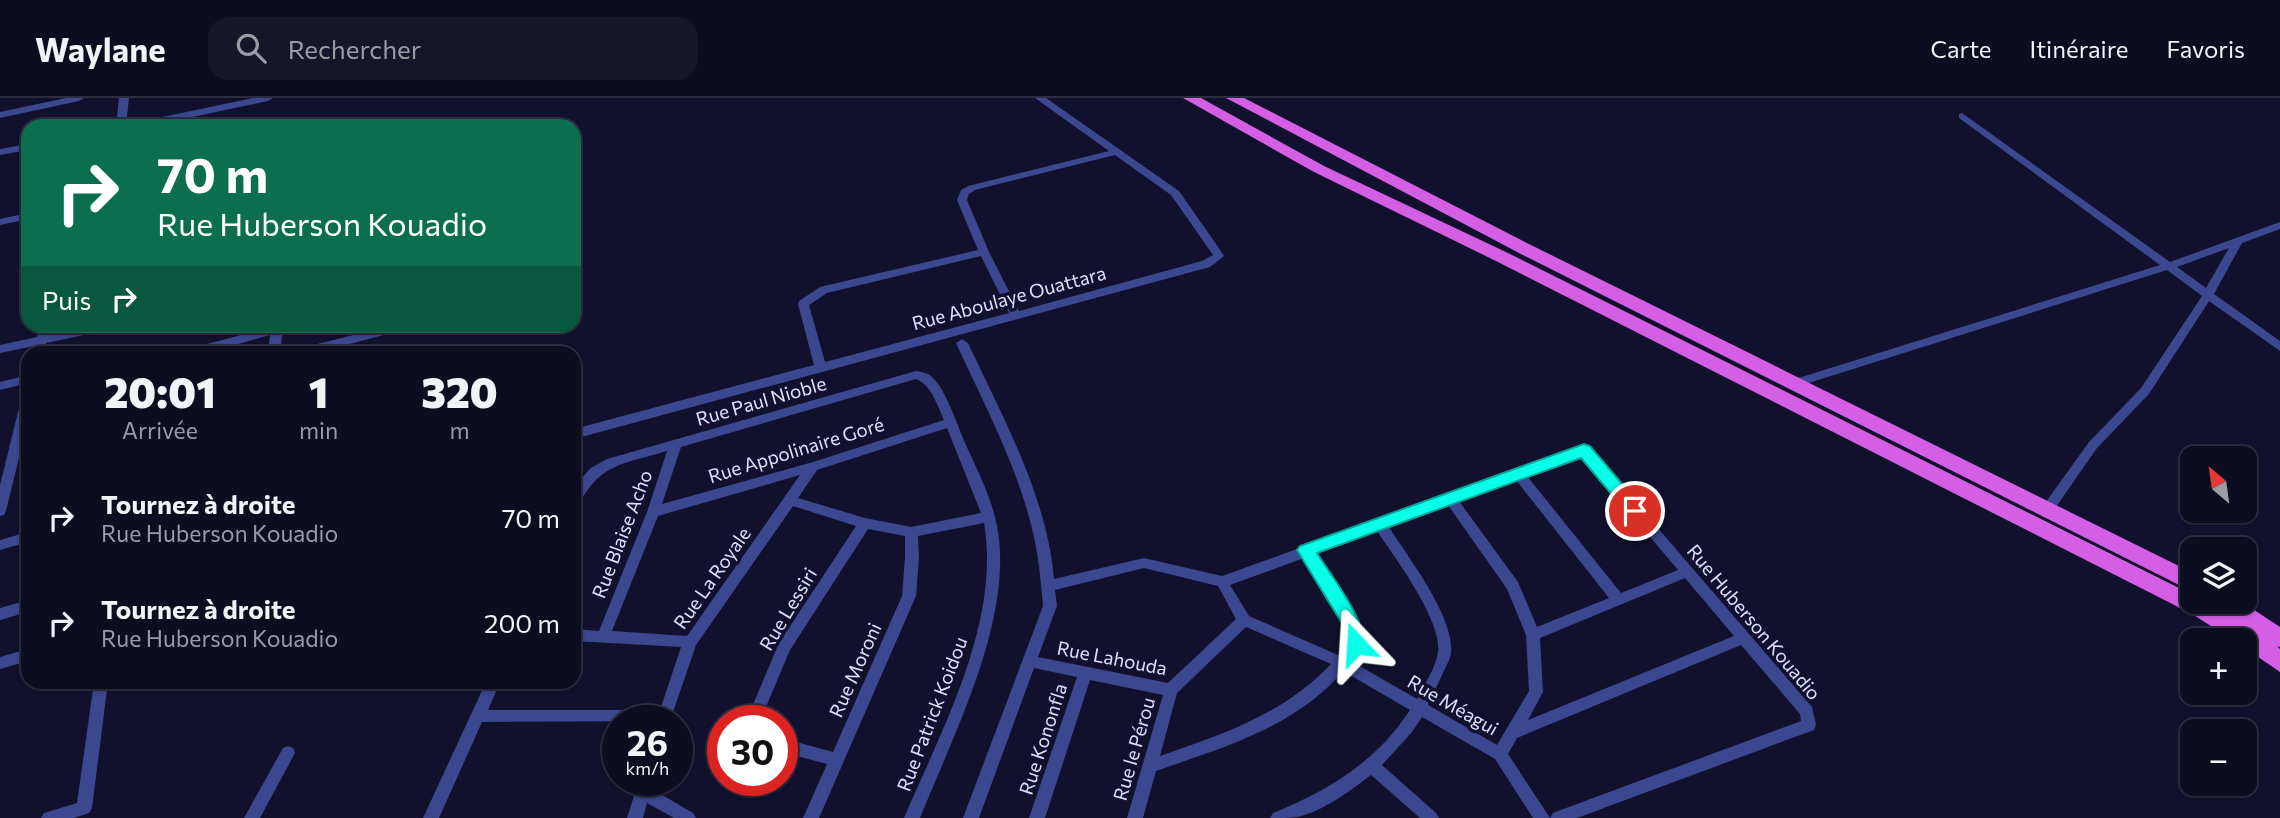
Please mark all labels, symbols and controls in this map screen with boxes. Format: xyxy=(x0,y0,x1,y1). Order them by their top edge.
search box xyxy=(208,17,698,80)
text: Waylane xyxy=(35,28,166,69)
icon: search xyxy=(232,29,270,67)
text: Rechercher xyxy=(288,33,421,64)
text: Carte xyxy=(1931,34,1992,63)
text: Itinéraire xyxy=(2030,34,2129,63)
text: Favoris xyxy=(2167,34,2245,63)
text: 70 m xyxy=(157,143,268,203)
icon: right xyxy=(42,147,133,238)
text: Rue Huberson Kouadio xyxy=(157,203,487,243)
street label: Rue Aboulaye Ouattara xyxy=(909,261,1108,334)
icon: right xyxy=(105,280,143,318)
text: Puis xyxy=(42,284,91,315)
text: 20:01 xyxy=(104,365,216,417)
text: 1 xyxy=(309,365,328,417)
text: 320 xyxy=(421,365,498,417)
street label: Rue Paul Nioble xyxy=(693,371,829,430)
street label: Rue Appolinaire Goré xyxy=(705,412,887,487)
text: Arrivée xyxy=(122,416,198,444)
text: min xyxy=(299,416,338,444)
text: m xyxy=(450,416,470,444)
north arrow xyxy=(2180,446,2258,523)
map controls xyxy=(2180,446,2257,796)
street label: Rue Blaise Acho xyxy=(587,466,657,601)
pin xyxy=(1605,481,1665,541)
text: Tournez à droite xyxy=(101,488,296,519)
icon: arrive xyxy=(1616,492,1654,530)
icon: right xyxy=(42,499,80,537)
text: 70 m xyxy=(502,502,560,533)
text: Rue Huberson Kouadio xyxy=(101,519,338,547)
street label: Rue La Royale xyxy=(668,522,755,633)
button: layers xyxy=(2180,537,2257,614)
street label: Rue Huberson Kouadio xyxy=(1683,539,1826,704)
street label: Rue Lessiri xyxy=(754,563,821,654)
text: Tournez à droite xyxy=(101,593,296,624)
icon: right xyxy=(42,604,80,642)
text: 200 m xyxy=(484,607,560,638)
position arrow xyxy=(1319,607,1393,681)
street label: Rue Moroni xyxy=(824,619,886,721)
text: Rue Huberson Kouadio xyxy=(101,624,338,652)
button: + xyxy=(2180,628,2257,705)
street label: Rue Patrick Koidou xyxy=(891,633,972,794)
street label: Rue Lahouda xyxy=(1055,636,1169,679)
street label: Rue Méagui xyxy=(1404,669,1503,740)
street label: Rue Kononfla xyxy=(1014,680,1071,797)
street label: Rue le Pérou xyxy=(1108,695,1159,803)
speed limit sign: 30 xyxy=(707,705,798,796)
button: − xyxy=(2180,719,2257,796)
text: 26 xyxy=(627,720,668,763)
text: km/h xyxy=(626,757,669,779)

